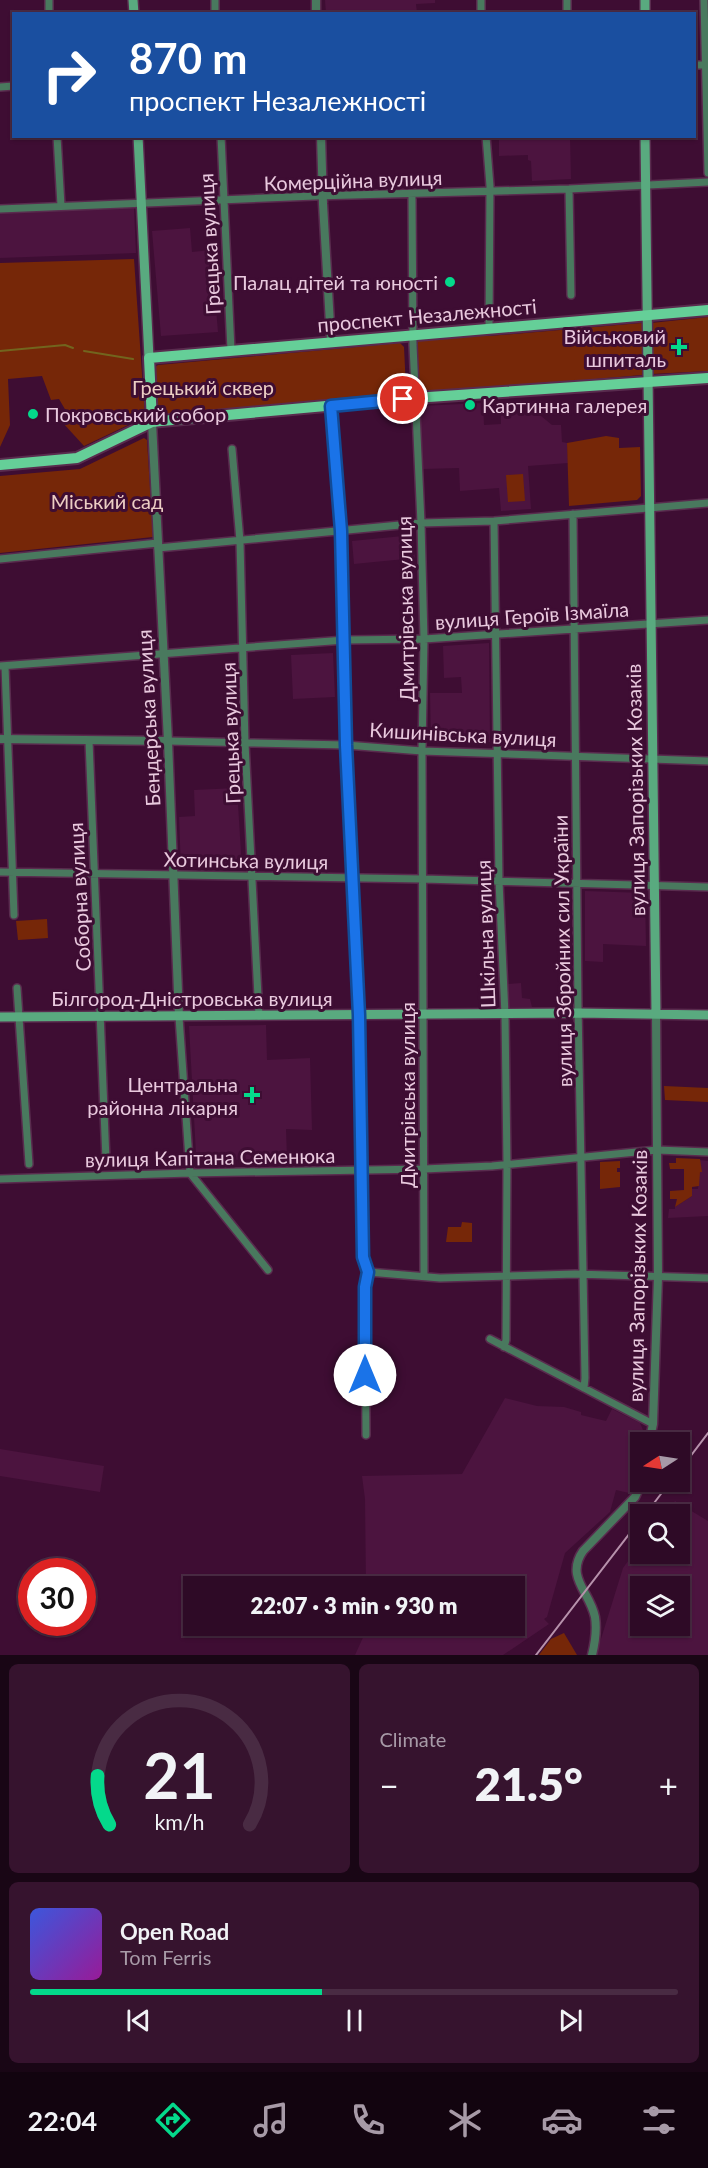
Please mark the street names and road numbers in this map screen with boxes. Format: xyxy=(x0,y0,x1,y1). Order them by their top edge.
street label: Комерційна вулиця xyxy=(263,165,443,195)
street label: Грецька вулиця xyxy=(193,173,225,315)
street label: проспект Незалежності xyxy=(316,293,538,337)
street label: Дмитрівська вулиця xyxy=(391,516,419,702)
street label: вулиця Героїв Ізмаїла xyxy=(434,596,630,634)
street label: Бендерська вулиця xyxy=(131,629,165,807)
street label: Грецька вулиця xyxy=(216,662,244,804)
street label: вулиця Запорізьких Козаків xyxy=(621,663,649,916)
street label: Кишинівська вулиця xyxy=(369,717,557,751)
street label: вулиця Збройних сил України xyxy=(548,815,576,1087)
street label: Соборна вулиця xyxy=(63,822,95,972)
street label: Хотинська вулиця xyxy=(163,847,329,873)
street label: Шкільна вулиця xyxy=(470,859,500,1009)
street label: Білгород-Дністровська вулиця xyxy=(51,986,333,1010)
street label: Дмитрівська вулиця xyxy=(395,1002,419,1188)
street label: вулиця Капітана Семенюка xyxy=(85,1143,335,1171)
street label: вулиця Запорізьких Козаків xyxy=(623,1149,651,1402)

